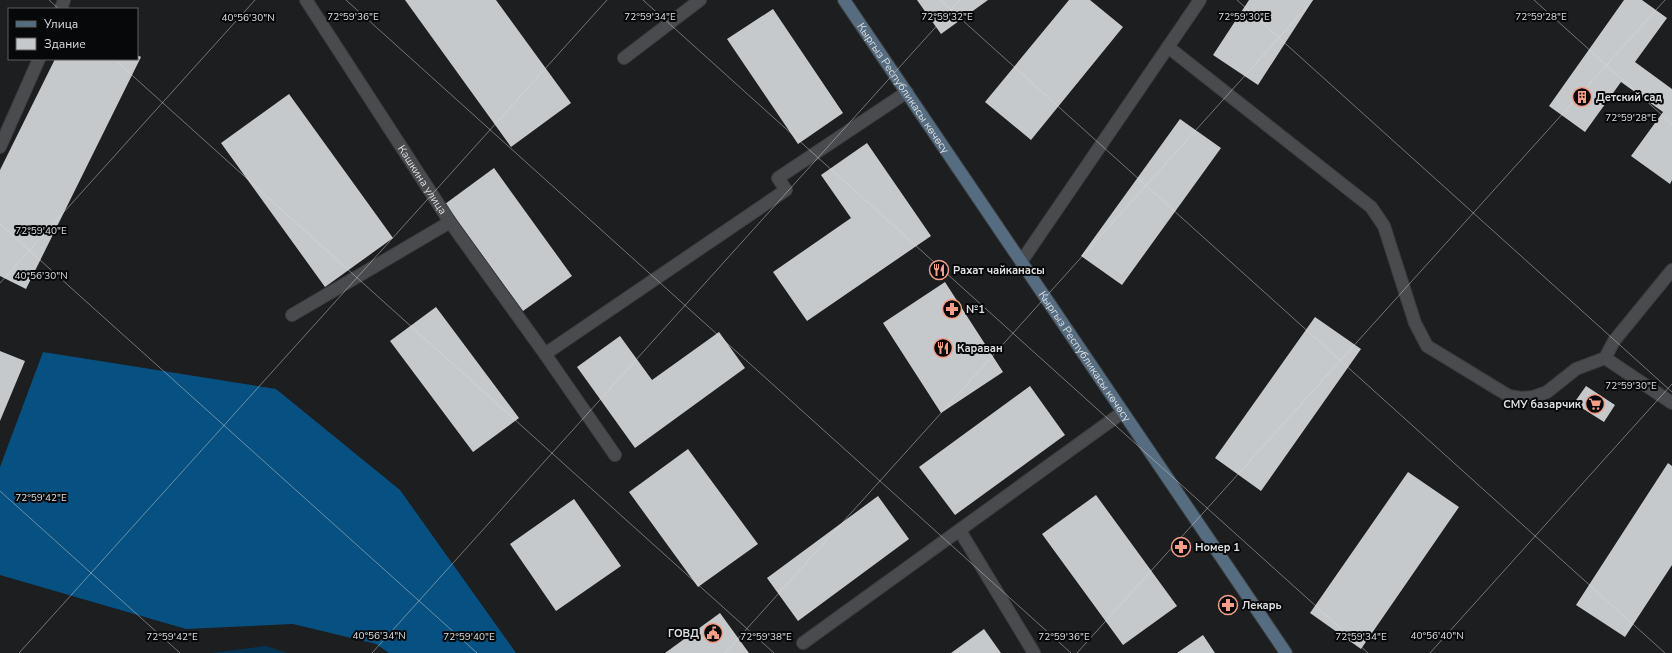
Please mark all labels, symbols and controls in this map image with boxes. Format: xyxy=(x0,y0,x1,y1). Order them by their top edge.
legend xyxy=(8,8,138,60)
text: 72°59'36"E xyxy=(327,10,379,24)
text: 72°59'34"E xyxy=(624,10,676,24)
text: 72°59'32"E xyxy=(921,10,973,24)
text: 72°59'30"E xyxy=(1218,10,1270,24)
text: 72°59'28"E xyxy=(1515,10,1567,24)
text: 40°56'30"N xyxy=(221,11,275,25)
text: Улица xyxy=(43,16,78,32)
street label: Кыргыз Республикасы көчөсү xyxy=(854,19,953,156)
text: Здание xyxy=(44,36,86,52)
building icon: Детский сад xyxy=(1571,86,1593,108)
place label: Детский сад xyxy=(1596,90,1662,105)
text: 72°59'28"E xyxy=(1605,111,1657,125)
street label: Кашкина улица xyxy=(394,142,451,217)
text: 72°59'40"E xyxy=(15,224,67,238)
restaurant icon: Рахат чайканасы xyxy=(928,259,950,281)
place label: Рахат чайканасы xyxy=(953,263,1045,278)
text: 40°56'30"N xyxy=(14,269,68,283)
street label: Кыргыз Республикасы көчөсү xyxy=(1035,288,1135,425)
pharmacy icon: №1 xyxy=(941,298,963,320)
place label: №1 xyxy=(966,302,985,317)
restaurant icon: Караван xyxy=(932,337,954,359)
place label: Караван xyxy=(957,341,1003,356)
text: 72°59'30"E xyxy=(1605,379,1657,393)
supermarket icon: СМУ базарчик xyxy=(1584,393,1606,415)
place label: СМУ базарчик xyxy=(1503,397,1582,412)
text: 72°59'42"E xyxy=(15,491,67,505)
pharmacy icon: Номер 1 xyxy=(1170,536,1192,558)
place label: Номер 1 xyxy=(1195,540,1240,555)
pharmacy icon: Лекарь xyxy=(1217,594,1239,616)
place label: Лекарь xyxy=(1242,598,1282,613)
public building icon: ГОВД xyxy=(702,622,724,644)
place label: ГОВД xyxy=(668,626,699,641)
text: 40°56'34"N xyxy=(352,629,406,643)
text: 40°56'40"N xyxy=(1410,629,1464,643)
text: 72°59'42"E xyxy=(146,630,198,644)
text: 72°59'40"E xyxy=(443,630,495,644)
text: 72°59'38"E xyxy=(740,630,792,644)
text: 72°59'36"E xyxy=(1038,630,1090,644)
text: 72°59'34"E xyxy=(1335,630,1387,644)

